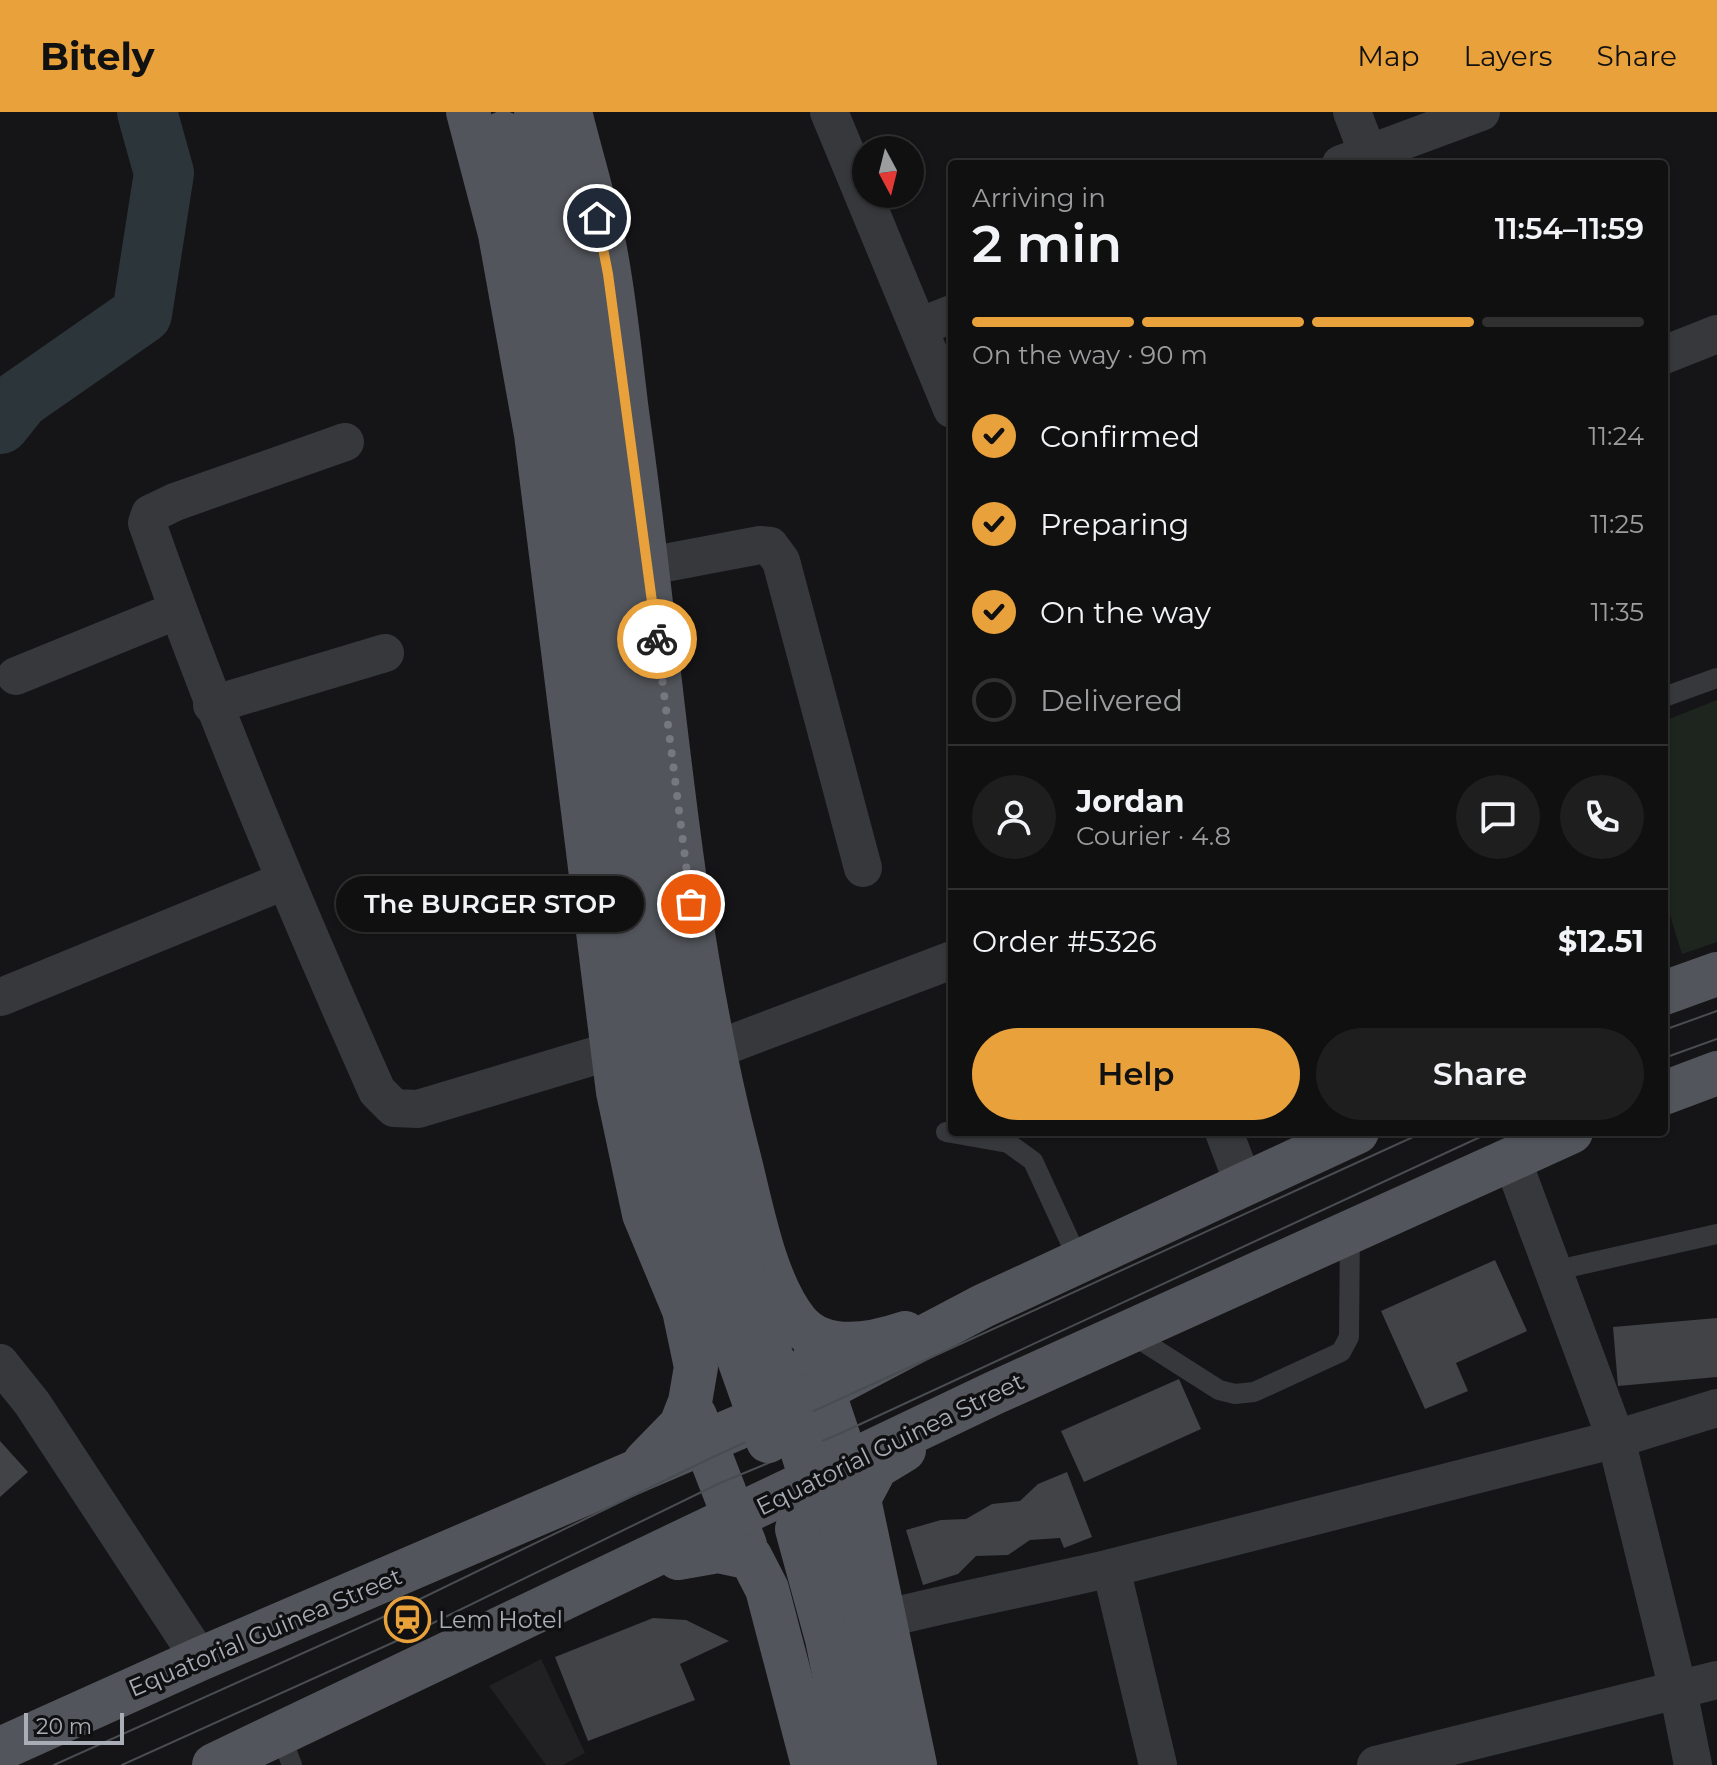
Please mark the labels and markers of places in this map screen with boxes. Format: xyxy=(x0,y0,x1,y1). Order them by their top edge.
pin xyxy=(563,184,631,252)
pin xyxy=(657,870,725,938)
callout: The BURGER STOP xyxy=(335,876,643,932)
station icon: Lem Hotel xyxy=(383,1595,431,1643)
place label: Lem Hotel xyxy=(438,1605,563,1634)

